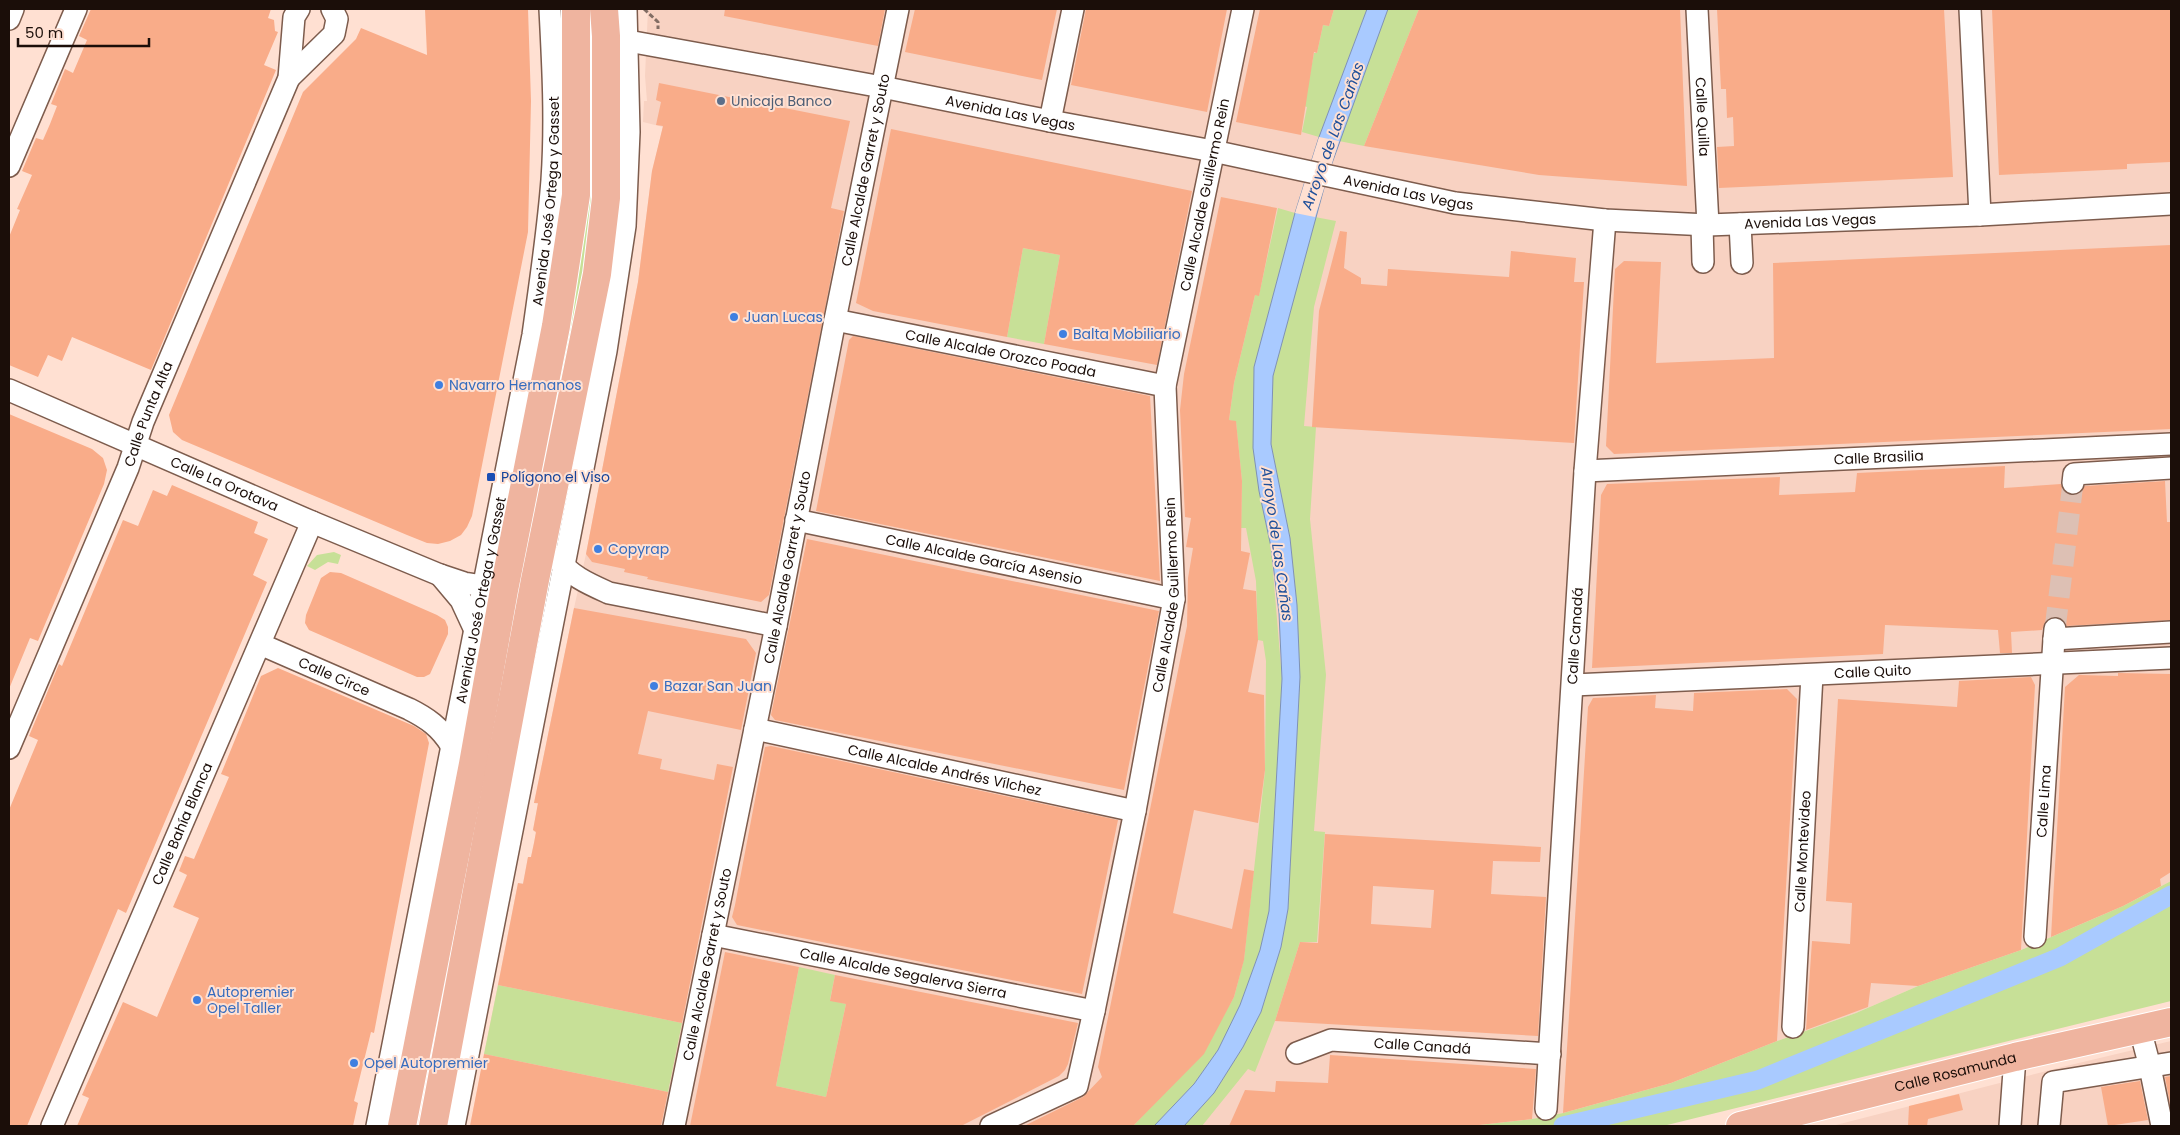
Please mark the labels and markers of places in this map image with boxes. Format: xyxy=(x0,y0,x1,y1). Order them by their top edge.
place label: Unicaja Banco xyxy=(731,91,832,111)
marker: Unicaja Banco xyxy=(715,95,727,107)
place label: Juan Lucas xyxy=(744,307,823,327)
marker: Juan Lucas xyxy=(728,311,740,323)
place label: Balta Mobiliario xyxy=(1073,324,1181,344)
marker: Balta Mobiliario xyxy=(1057,328,1069,340)
place label: Navarro Hermanos xyxy=(449,375,581,395)
marker: Navarro Hermanos xyxy=(433,379,445,391)
place label: Polígono el Viso xyxy=(501,467,610,487)
marker: Polígono el Viso xyxy=(485,471,497,483)
place label: Copyrap xyxy=(608,539,669,559)
marker: Copyrap xyxy=(592,543,604,555)
place label: Bazar San Juan xyxy=(664,676,772,696)
marker: Bazar San Juan xyxy=(648,680,660,692)
place label: Autopremier Opel Taller xyxy=(207,982,295,1018)
marker: Autopremier Opel Taller xyxy=(191,994,203,1006)
place label: Opel Autopremier xyxy=(364,1053,488,1073)
marker: Opel Autopremier xyxy=(348,1057,360,1069)

